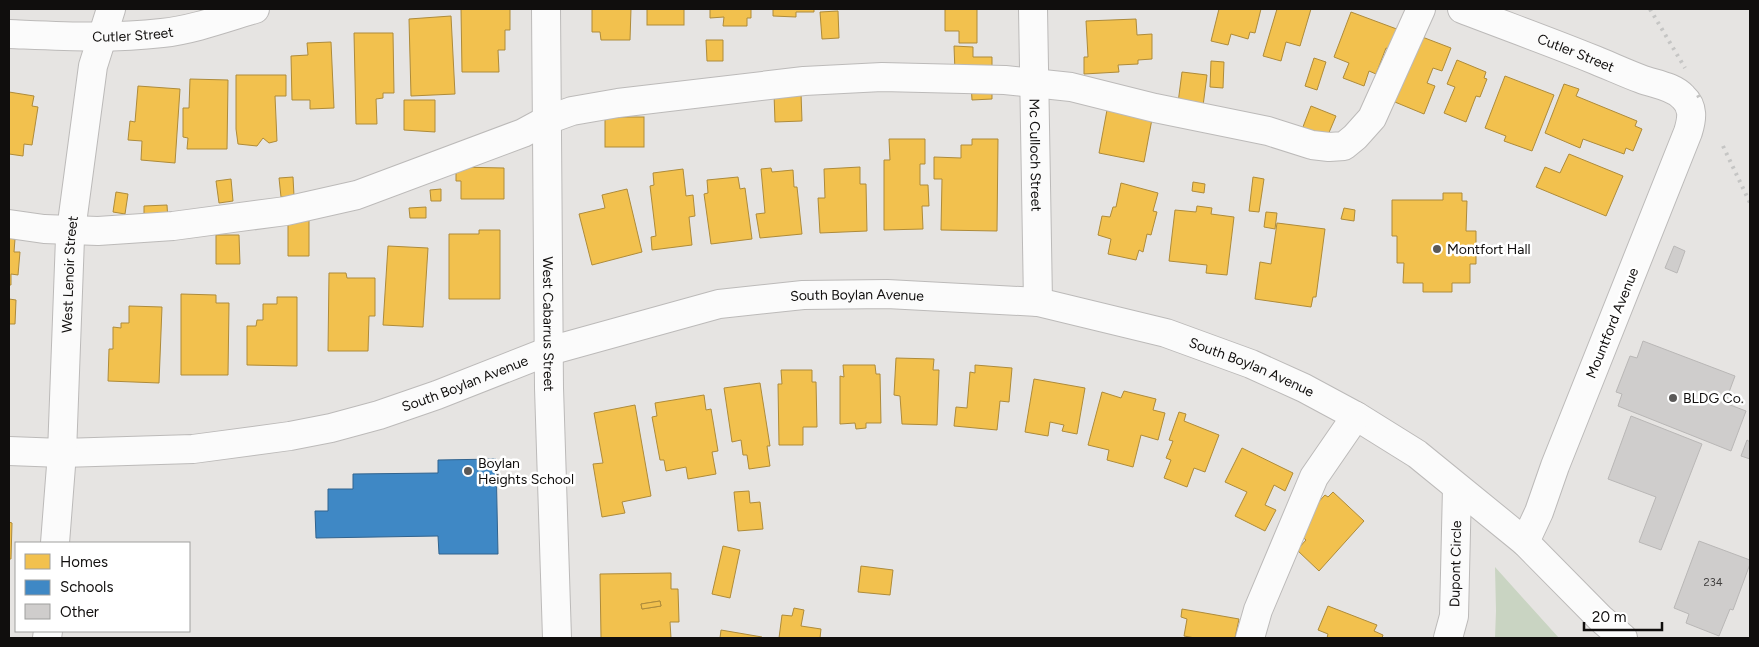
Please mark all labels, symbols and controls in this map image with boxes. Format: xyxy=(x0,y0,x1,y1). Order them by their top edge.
street label: Cutler Street xyxy=(92,24,175,46)
street label: Cutler Street xyxy=(1535,30,1617,76)
street label: Mc Culloch Street xyxy=(1026,98,1044,212)
street label: West Lenoir Street xyxy=(58,215,82,333)
place label: Montfort Hall xyxy=(1447,241,1531,258)
marker: Montfort Hall xyxy=(1431,243,1443,255)
street label: West Cabarrus Street xyxy=(539,256,557,392)
street label: Mountford Avenue xyxy=(1583,265,1643,381)
street label: South Boylan Avenue xyxy=(789,286,925,305)
street label: South Boylan Avenue xyxy=(1187,334,1317,401)
street label: South Boylan Avenue xyxy=(400,352,531,415)
place label: BLDG Co. xyxy=(1683,390,1744,407)
marker: BLDG Co. xyxy=(1667,392,1679,404)
place label: Boylan Heights School xyxy=(478,455,574,488)
marker: Boylan Heights School xyxy=(462,465,474,477)
street label: Dupont Circle xyxy=(1446,520,1465,607)
legend xyxy=(15,542,190,632)
text: Homes xyxy=(60,553,108,571)
house number: 234 xyxy=(1704,576,1723,589)
text: Schools xyxy=(60,578,113,596)
scale bar xyxy=(1584,600,1662,632)
text: Other xyxy=(60,603,99,621)
text: 20 m xyxy=(1592,608,1626,626)

